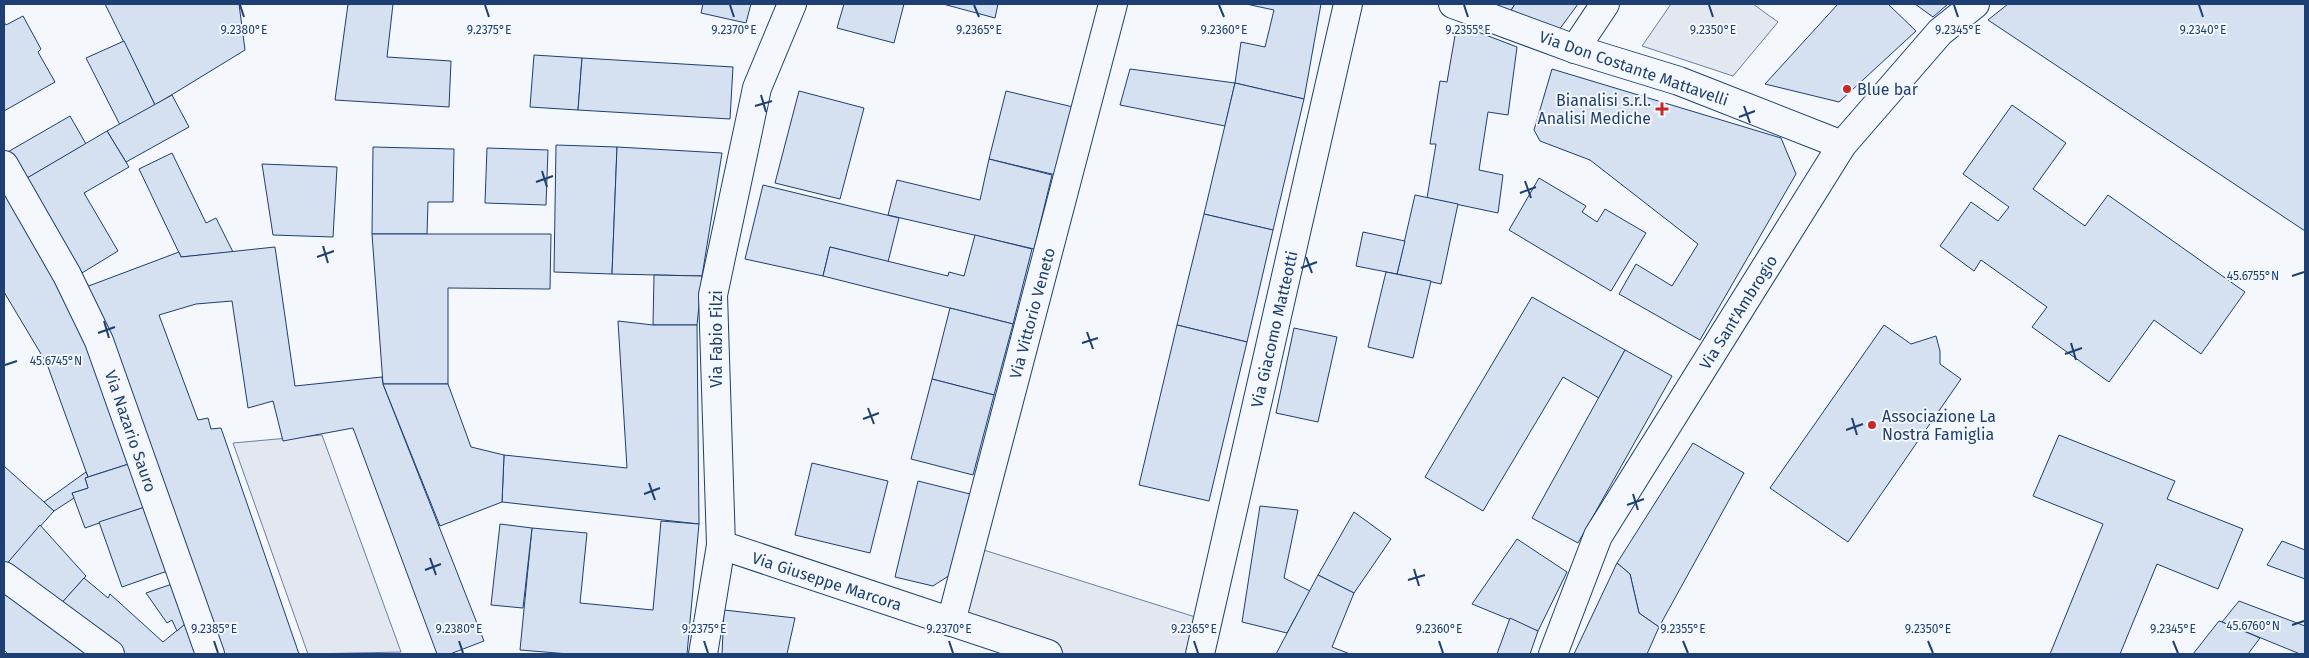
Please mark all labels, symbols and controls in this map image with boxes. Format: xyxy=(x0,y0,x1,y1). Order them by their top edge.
text: 9.2380°E xyxy=(220,23,268,37)
text: 9.2375°E xyxy=(467,23,511,37)
text: 9.2370°E xyxy=(711,23,757,37)
text: 9.2365°E xyxy=(956,23,1002,37)
text: 9.2360°E xyxy=(1201,23,1247,37)
text: 9.2355°E xyxy=(1445,23,1491,37)
text: 9.2350°E xyxy=(1690,23,1736,37)
text: 9.2345°E xyxy=(1935,23,1981,37)
text: 9.2340°E xyxy=(2180,23,2226,37)
street label: Via Don Costante Mattavelli xyxy=(1537,27,1731,110)
place label: Blue bar xyxy=(1857,80,1919,99)
marker: Blue bar xyxy=(1841,83,1853,95)
place label: Bianalisi s.r.l. Analisi Mediche xyxy=(1537,91,1651,128)
marker: Bianalisi s.r.l. Analisi Mediche xyxy=(1655,102,1669,116)
street label: Via Vittorio Veneto xyxy=(1006,246,1059,381)
street label: Via Giacomo Matteotti xyxy=(1247,249,1302,409)
street label: Via Sant'Ambrogio xyxy=(1696,252,1781,373)
text: 45.6755°N xyxy=(2227,269,2279,283)
street label: Via Fabio Filzi xyxy=(707,290,726,388)
text: 45.6745°N xyxy=(30,354,82,368)
street label: Via Nazario Sauro xyxy=(101,368,160,495)
place label: Associazione La Nostra Famiglia xyxy=(1882,407,1996,444)
marker: Associazione La Nostra Famiglia xyxy=(1866,419,1878,431)
street label: Via Giuseppe Marcora xyxy=(750,548,904,615)
text: 45.6760°N xyxy=(2226,619,2280,633)
text: 9.2385°E xyxy=(191,622,237,636)
text: 9.2380°E xyxy=(435,622,483,636)
text: 9.2375°E xyxy=(682,622,726,636)
text: 9.2370°E xyxy=(926,622,972,636)
text: 9.2365°E xyxy=(1171,622,1217,636)
text: 9.2360°E xyxy=(1416,622,1462,636)
text: 9.2355°E xyxy=(1660,622,1706,636)
text: 9.2350°E xyxy=(1905,622,1951,636)
text: 9.2345°E xyxy=(2150,622,2196,636)

